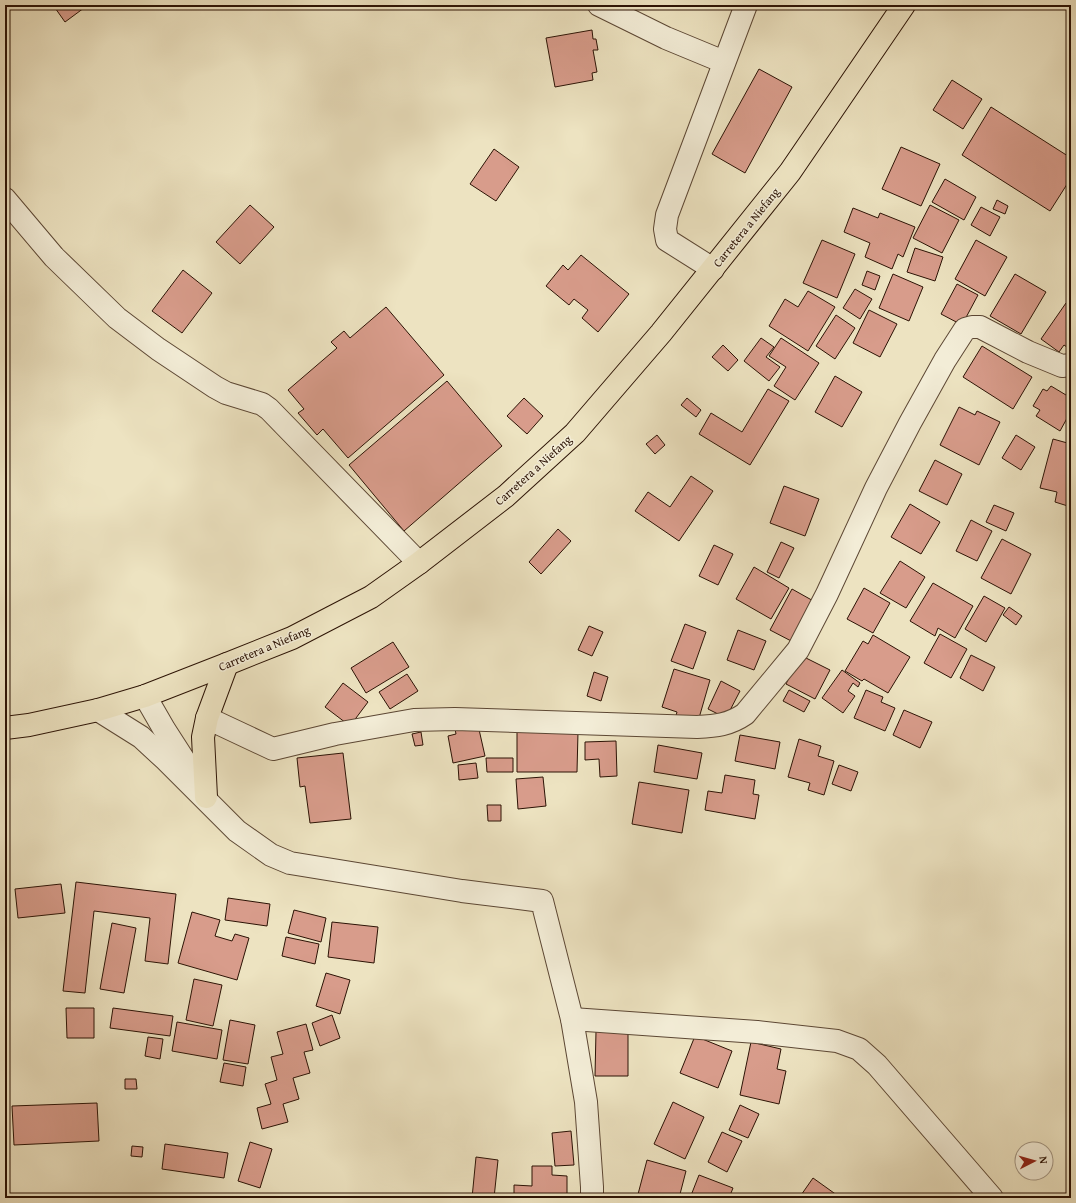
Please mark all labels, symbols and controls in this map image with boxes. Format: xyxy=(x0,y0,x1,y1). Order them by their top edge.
street label: Carretera a Niefang xyxy=(709,184,783,270)
street label: Carretera a Niefang xyxy=(491,431,575,509)
street label: Carretera a Niefang xyxy=(216,621,312,675)
north arrow xyxy=(1014,1141,1054,1181)
text: N xyxy=(1036,1155,1052,1165)

